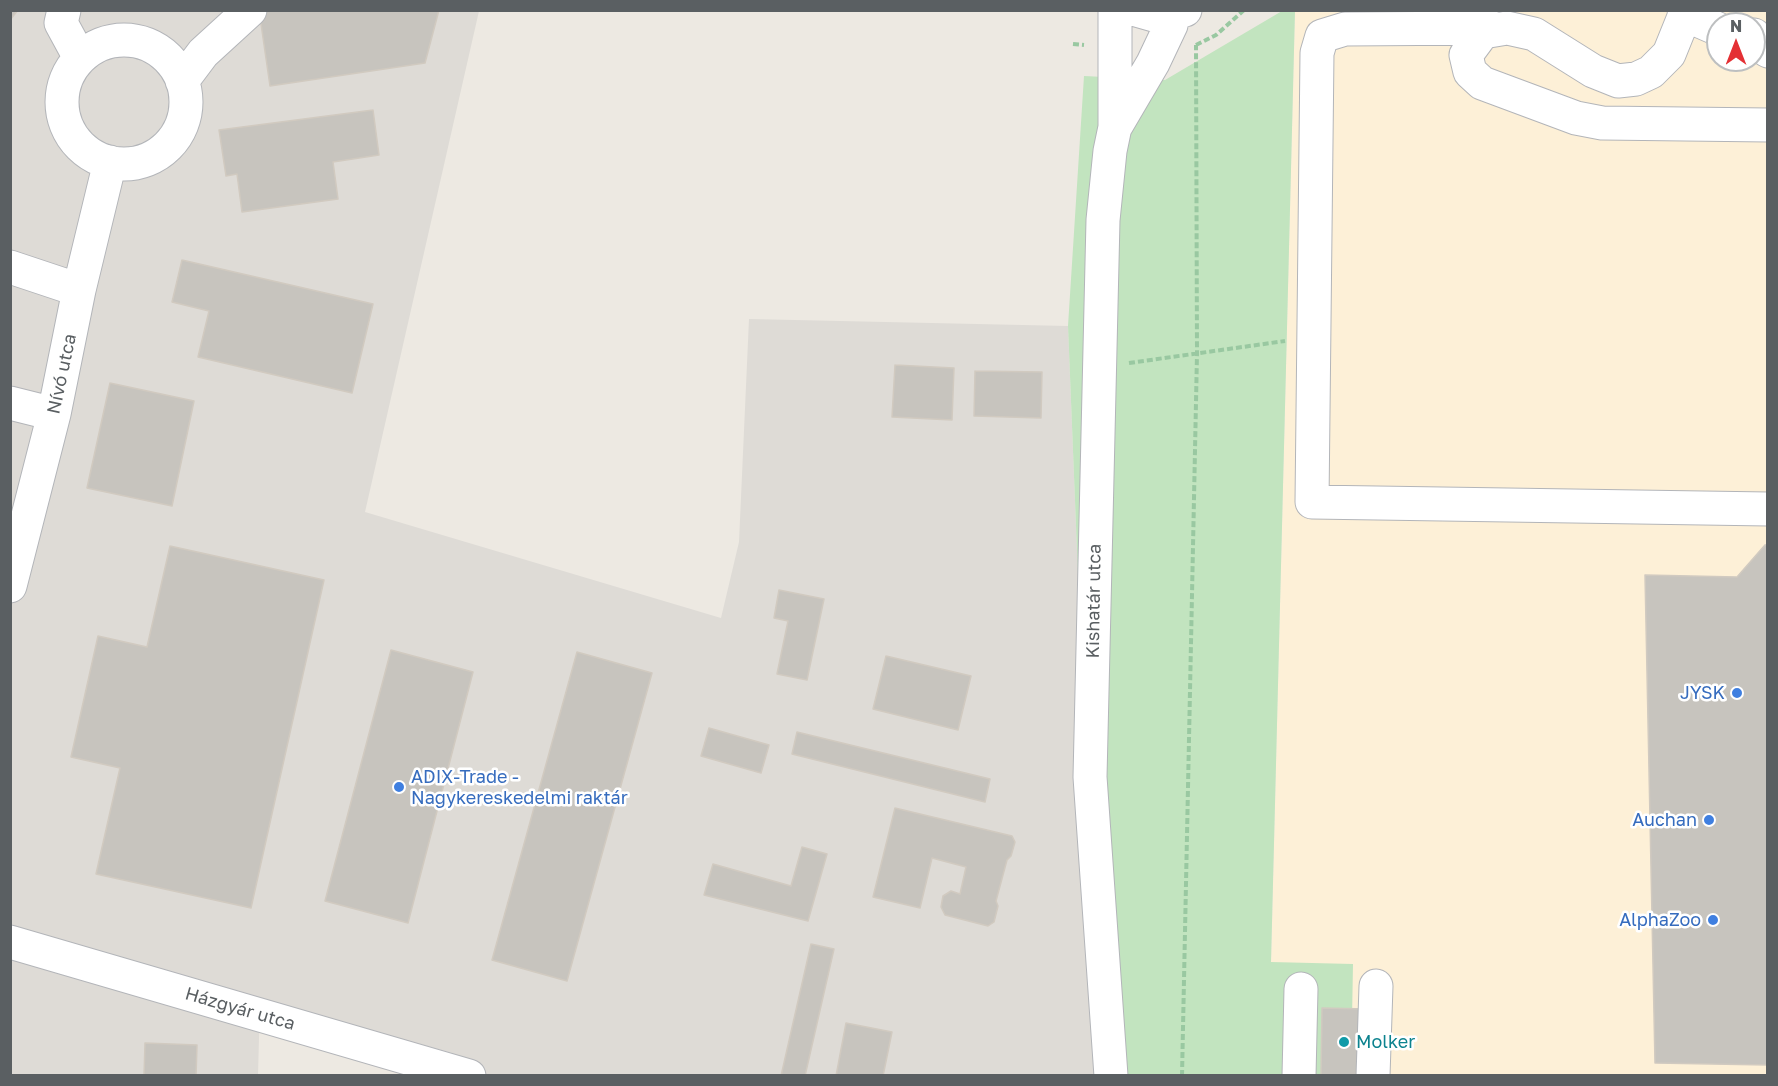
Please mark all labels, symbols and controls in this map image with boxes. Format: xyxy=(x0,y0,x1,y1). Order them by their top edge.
north arrow xyxy=(1706,12,1766,72)
text: N xyxy=(1730,16,1742,36)
street label: Nívó utca xyxy=(43,332,81,416)
street label: Kishatár utca xyxy=(1082,543,1106,659)
place label: JYSK xyxy=(1680,682,1725,704)
marker: JYSK xyxy=(1730,686,1744,700)
place label: ADIX-Trade - Nagykereskedelmi raktár xyxy=(411,766,628,808)
marker: ADIX-Trade - Nagykereskedelmi raktár xyxy=(392,780,406,794)
place label: Auchan xyxy=(1632,809,1697,831)
marker: Auchan xyxy=(1702,813,1716,827)
place label: AlphaZoo xyxy=(1619,909,1701,931)
marker: AlphaZoo xyxy=(1706,913,1720,927)
street label: Házgyár utca xyxy=(183,983,297,1035)
place label: Molker xyxy=(1356,1031,1415,1053)
marker: Molker xyxy=(1337,1035,1351,1049)

